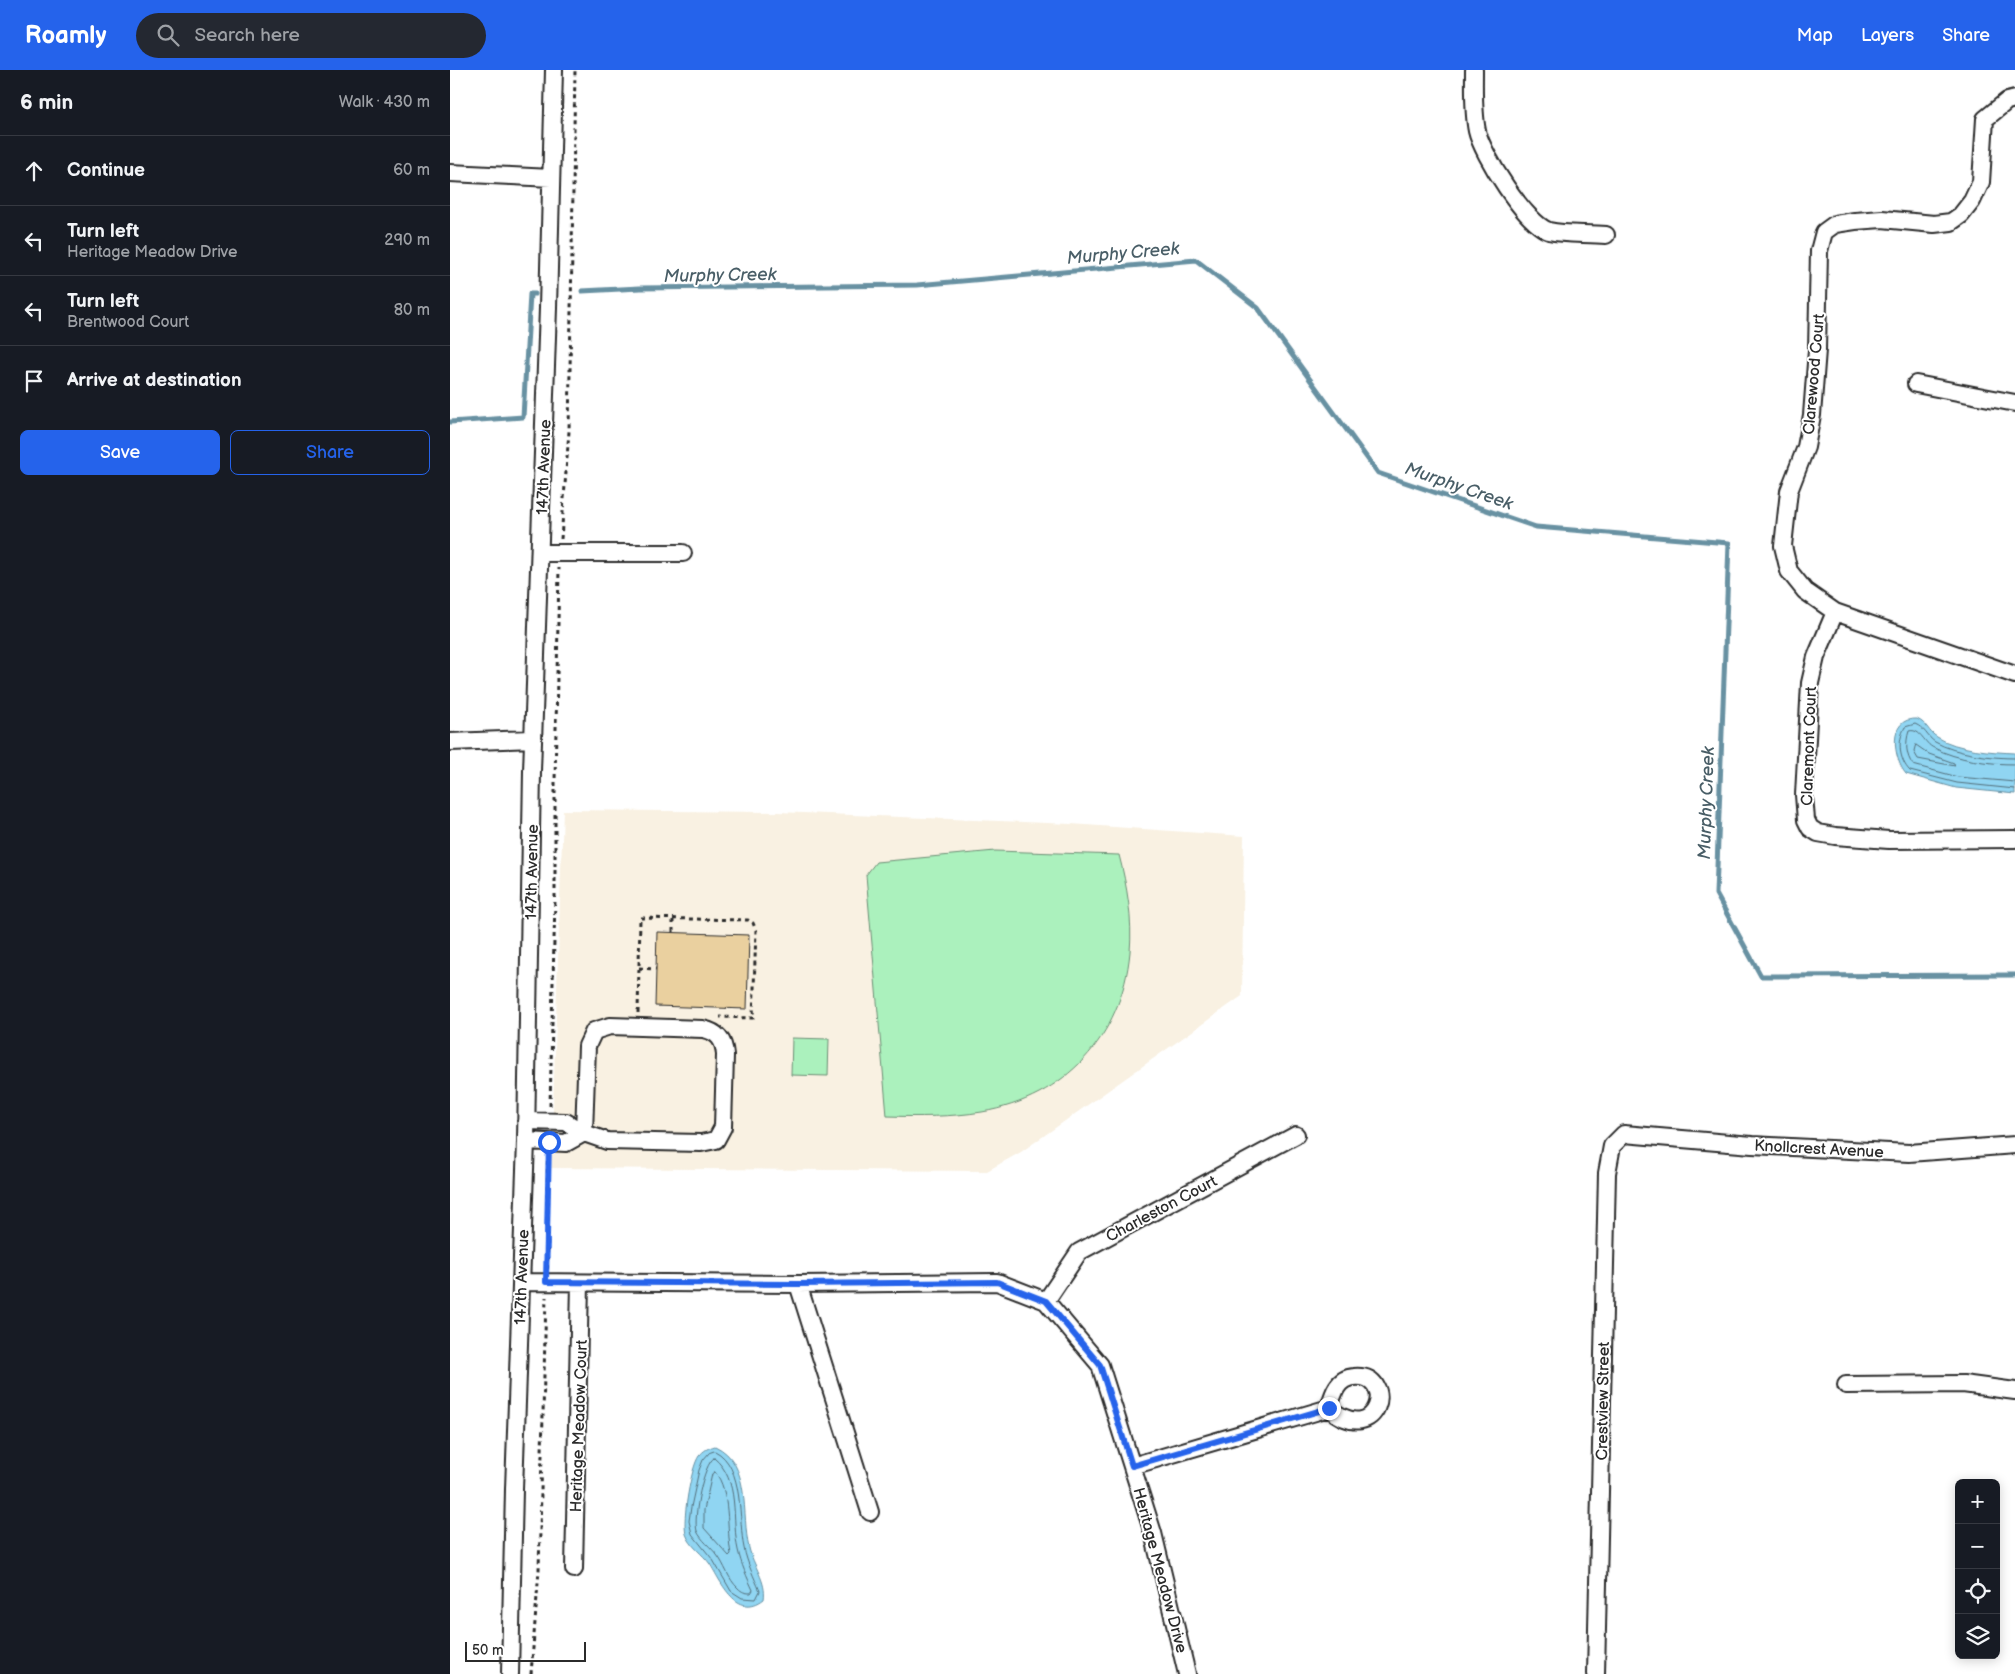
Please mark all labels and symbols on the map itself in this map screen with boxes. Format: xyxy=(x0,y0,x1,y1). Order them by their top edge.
water label: Murphy Creek xyxy=(1066,238,1181,269)
water label: Murphy Creek xyxy=(663,264,778,287)
street label: Clarewood Court xyxy=(1800,313,1829,435)
street label: 147th Avenue xyxy=(533,418,556,515)
water label: Murphy Creek xyxy=(1402,458,1517,515)
street label: Claremont Court xyxy=(1798,686,1821,806)
water label: Murphy Creek xyxy=(1694,745,1719,860)
street label: 147th Avenue xyxy=(522,824,543,920)
route start xyxy=(538,1131,561,1154)
street label: Knollcrest Avenue xyxy=(1754,1137,1885,1162)
street label: Charleston Court xyxy=(1103,1172,1220,1247)
street label: 147th Avenue xyxy=(511,1228,534,1325)
street label: Heritage Meadow Court xyxy=(567,1339,592,1513)
street label: Crestview Street xyxy=(1593,1341,1614,1461)
route end xyxy=(1318,1397,1341,1420)
street label: Heritage Meadow Drive xyxy=(1128,1486,1191,1656)
scale bar xyxy=(465,1639,586,1662)

